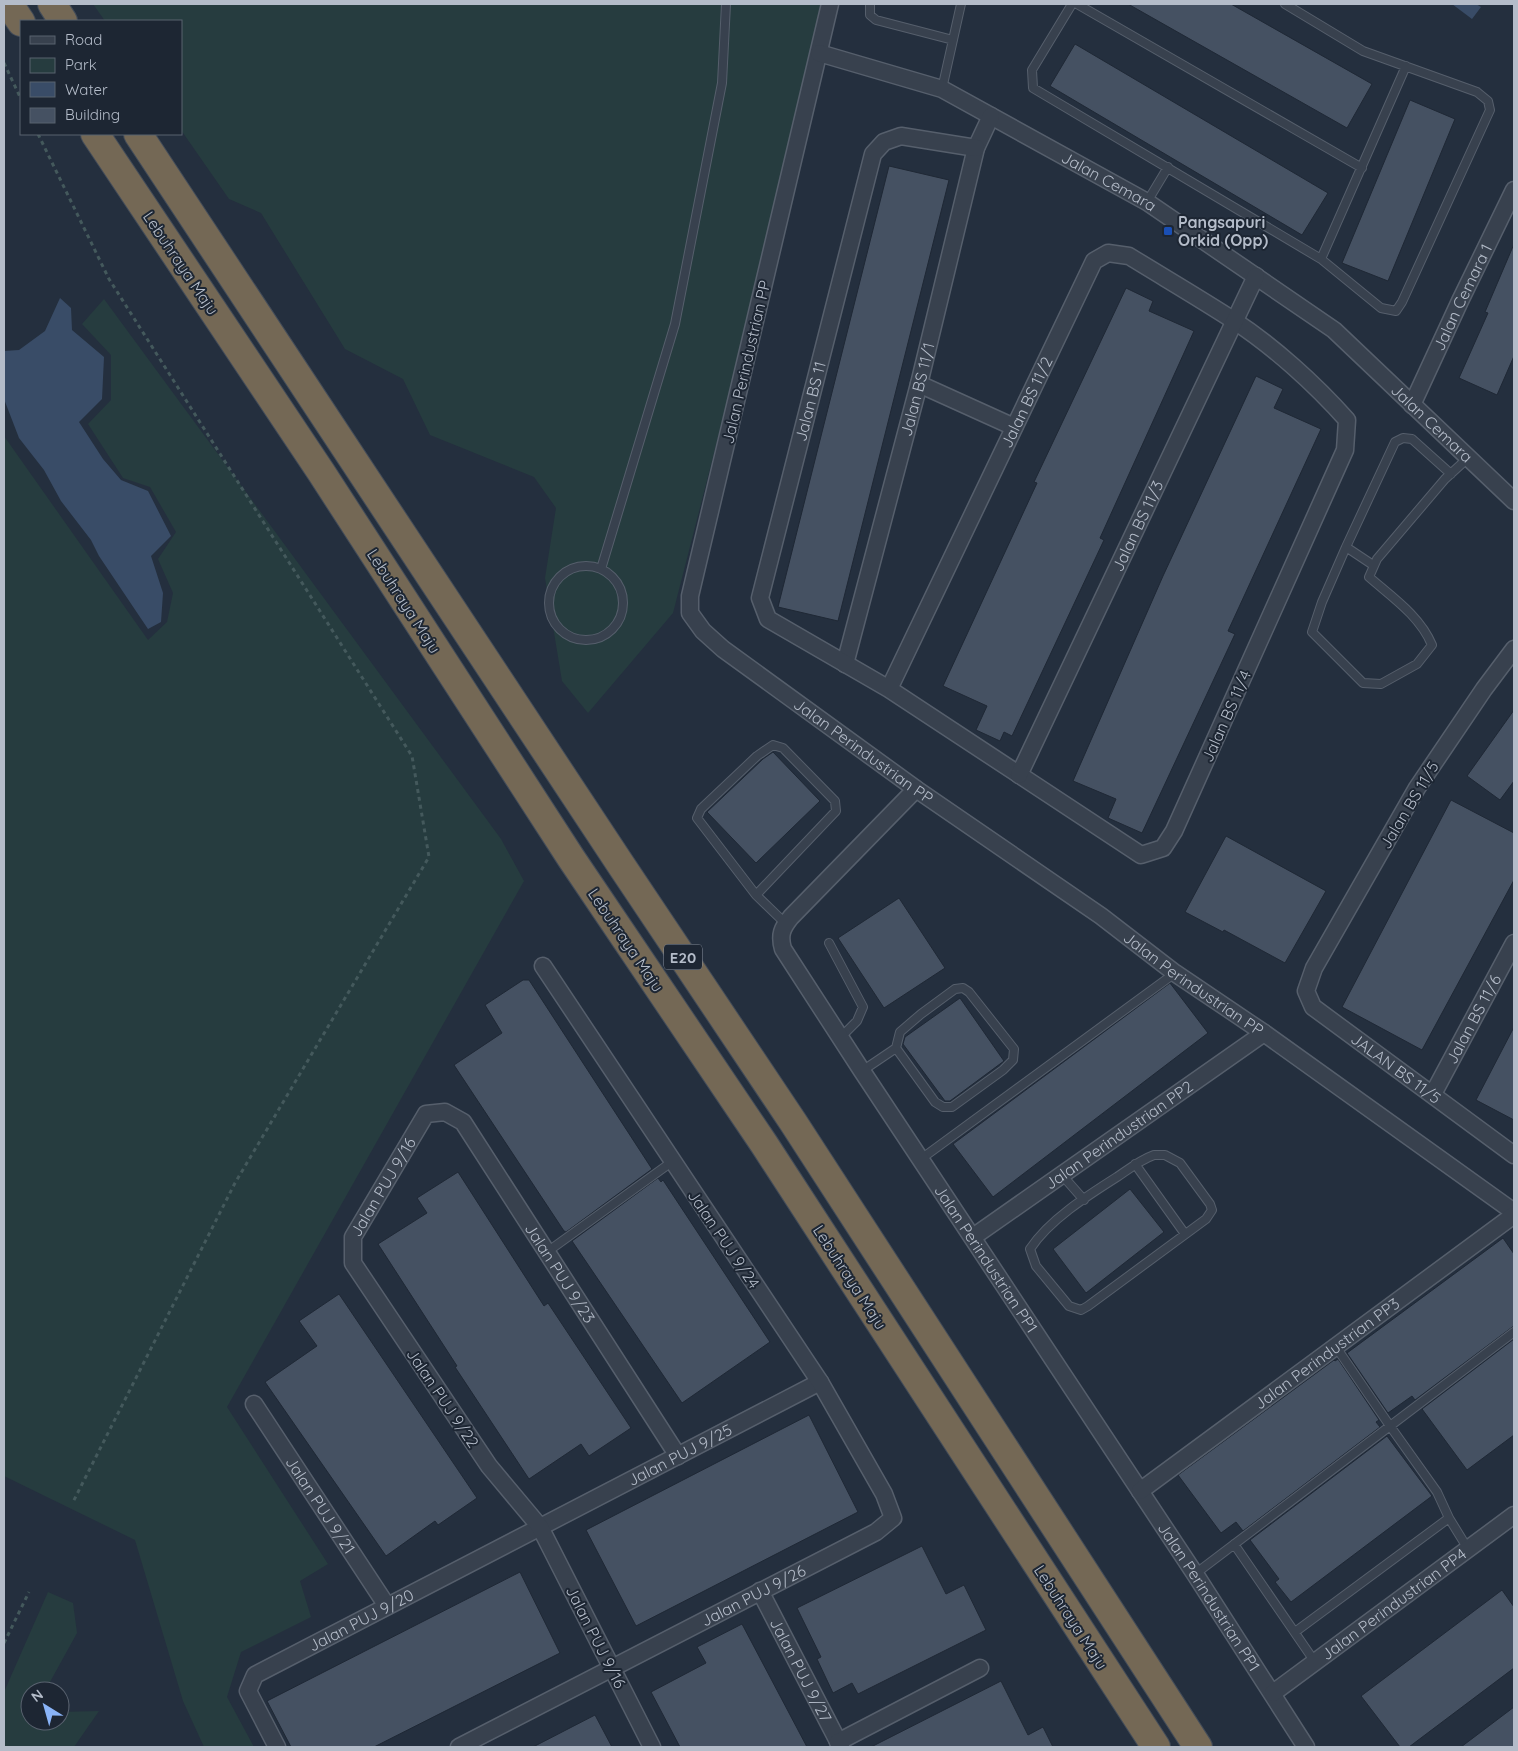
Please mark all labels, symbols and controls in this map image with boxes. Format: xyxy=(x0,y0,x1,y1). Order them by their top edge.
legend xyxy=(20,20,182,135)
text: Road xyxy=(65,30,102,49)
text: Park xyxy=(65,55,97,74)
text: Water xyxy=(65,80,108,99)
text: Building xyxy=(65,105,120,124)
street label: Jalan Cemara xyxy=(1058,147,1160,216)
street label: Lebuhraya Maju xyxy=(139,207,223,319)
place label: Pangsapuri Orkid (Opp) xyxy=(1178,212,1268,250)
marker: Pangsapuri Orkid (Opp) xyxy=(1162,225,1174,237)
street label: Jalan Cemara 1 xyxy=(1429,241,1496,354)
street label: Jalan Perindustrian PP xyxy=(717,278,775,446)
street label: Jalan BS 11/1 xyxy=(896,341,939,438)
street label: Jalan BS 11/2 xyxy=(996,353,1057,451)
street label: Jalan BS 11 xyxy=(790,359,830,443)
street label: Jalan Cemara xyxy=(1387,380,1477,467)
street label: Jalan BS 11/3 xyxy=(1107,477,1168,574)
street label: Lebuhraya Maju xyxy=(363,545,445,657)
street label: Jalan BS 11/4 xyxy=(1197,667,1255,765)
street label: Jalan Perindustrian PP xyxy=(790,694,937,808)
street label: Jalan BS 11/5 xyxy=(1375,758,1443,852)
street label: Lebuhraya Maju xyxy=(584,884,668,996)
street label: Jalan Perindustrian PP xyxy=(1120,927,1268,1040)
road number: E20 xyxy=(664,944,702,970)
street label: Jalan BS 11/6 xyxy=(1441,971,1505,1067)
street label: JALAN BS 11/5 xyxy=(1347,1028,1445,1108)
street label: Jalan Perindustrian PP2 xyxy=(1041,1076,1197,1194)
street label: Jalan PUJ 9/16 xyxy=(346,1133,420,1240)
street label: Jalan Perindustrian PP1 xyxy=(930,1181,1042,1336)
street label: Jalan PUJ 9/24 xyxy=(684,1186,764,1292)
street label: Jalan PUJ 9/23 xyxy=(521,1219,600,1327)
street label: Lebuhraya Maju xyxy=(809,1221,891,1333)
street label: Jalan Perindustrian PP3 xyxy=(1250,1293,1403,1413)
street label: Jalan PUJ 9/22 xyxy=(403,1345,484,1451)
street label: Jalan PUJ 9/25 xyxy=(624,1419,735,1490)
street label: Jalan PUJ 9/21 xyxy=(281,1453,360,1557)
street label: Jalan Perindustrian PP1 xyxy=(1154,1519,1265,1675)
street label: Jalan Perindustrian PP4 xyxy=(1317,1544,1470,1664)
street label: Jalan PUJ 9/26 xyxy=(698,1560,809,1631)
street label: Lebuhraya Maju xyxy=(1030,1561,1112,1673)
street label: Jalan PUJ 9/16 xyxy=(562,1583,631,1692)
street label: Jalan PUJ 9/20 xyxy=(305,1584,417,1656)
street label: Jalan PUJ 9/27 xyxy=(766,1615,836,1725)
north arrow xyxy=(20,1681,70,1731)
text: N xyxy=(28,1685,47,1706)

